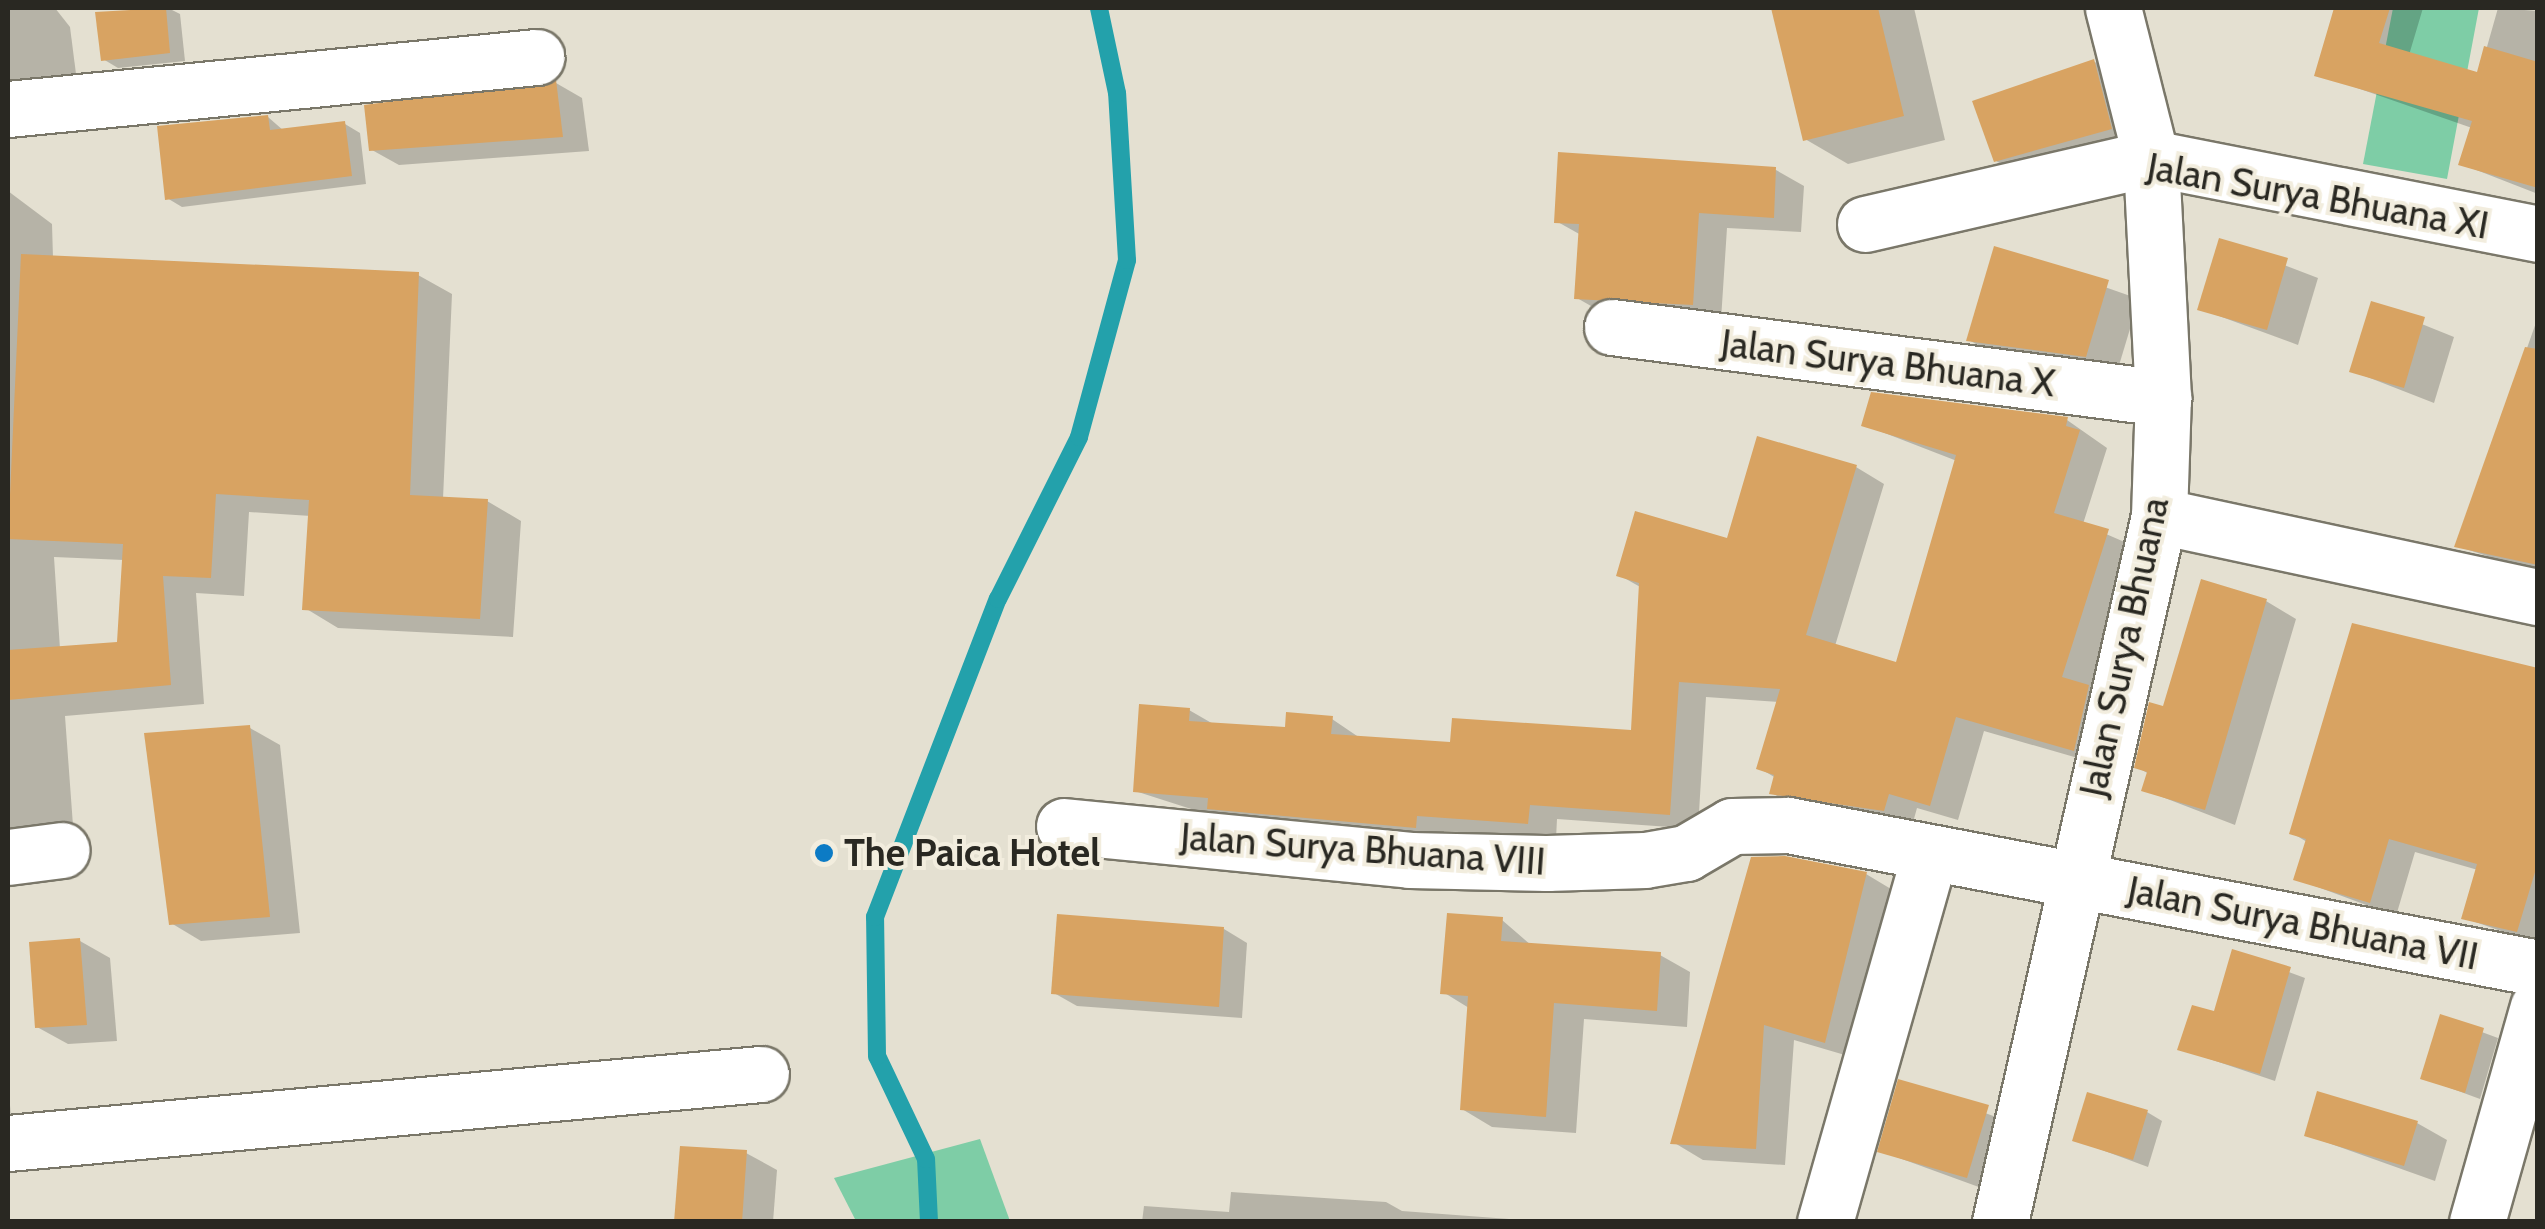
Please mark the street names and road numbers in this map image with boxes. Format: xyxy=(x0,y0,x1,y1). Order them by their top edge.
street label: Jalan Surya Bhuana XI xyxy=(2144,144,2492,248)
street label: Jalan Surya Bhuana X xyxy=(1718,320,2058,406)
street label: Jalan Surya Bhuana xyxy=(2070,493,2178,801)
street label: Jalan Surya Bhuana VIII xyxy=(1179,814,1547,884)
street label: Jalan Surya Bhuana VII xyxy=(2124,867,2482,979)

